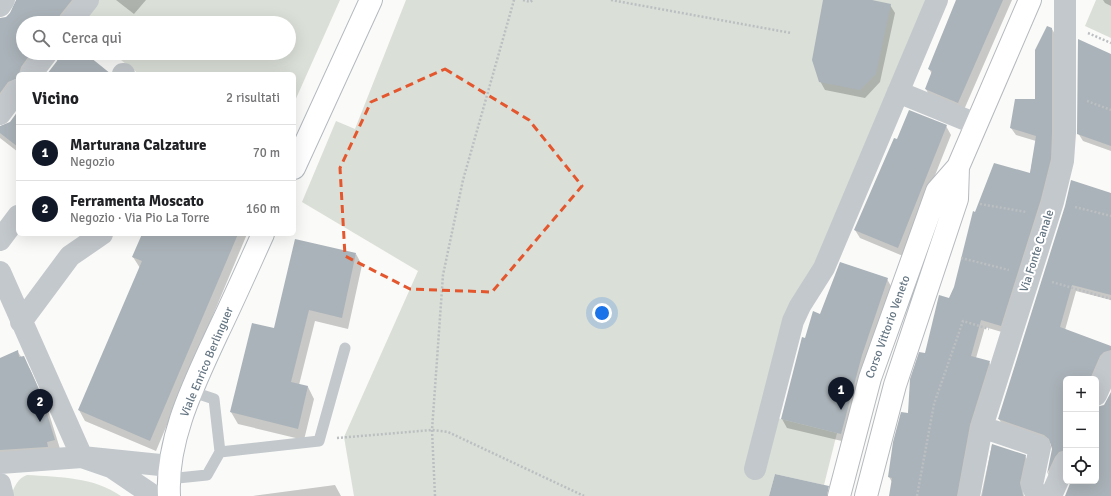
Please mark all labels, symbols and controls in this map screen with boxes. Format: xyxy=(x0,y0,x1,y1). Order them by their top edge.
search box xyxy=(16,16,296,60)
icon: search xyxy=(30,27,52,49)
text: Cerca qui xyxy=(62,29,122,47)
text: Vicino xyxy=(32,88,79,109)
text: 2 risultati xyxy=(226,90,280,106)
text: Marturana Calzature xyxy=(70,136,206,154)
text: 1 xyxy=(41,145,49,161)
text: 70 m xyxy=(253,145,280,161)
text: Negozio xyxy=(70,154,115,170)
text: Ferramenta Moscato xyxy=(70,192,204,210)
text: 2 xyxy=(41,201,49,217)
text: 160 m xyxy=(246,201,280,217)
street label: Via Fonte Canale xyxy=(1017,208,1057,294)
text: Negozio · Via Pio La Torre xyxy=(70,210,210,226)
street label: Corso Vittorio Veneto xyxy=(862,273,914,381)
your location xyxy=(592,303,612,323)
street label: Viale Enrico Berlinguer xyxy=(177,304,237,419)
map controls xyxy=(1063,376,1099,484)
button: + xyxy=(1063,376,1099,412)
pin: 1 xyxy=(828,377,854,410)
pin: 2 xyxy=(27,389,53,422)
button: − xyxy=(1063,412,1099,448)
button: locate xyxy=(1063,448,1099,484)

